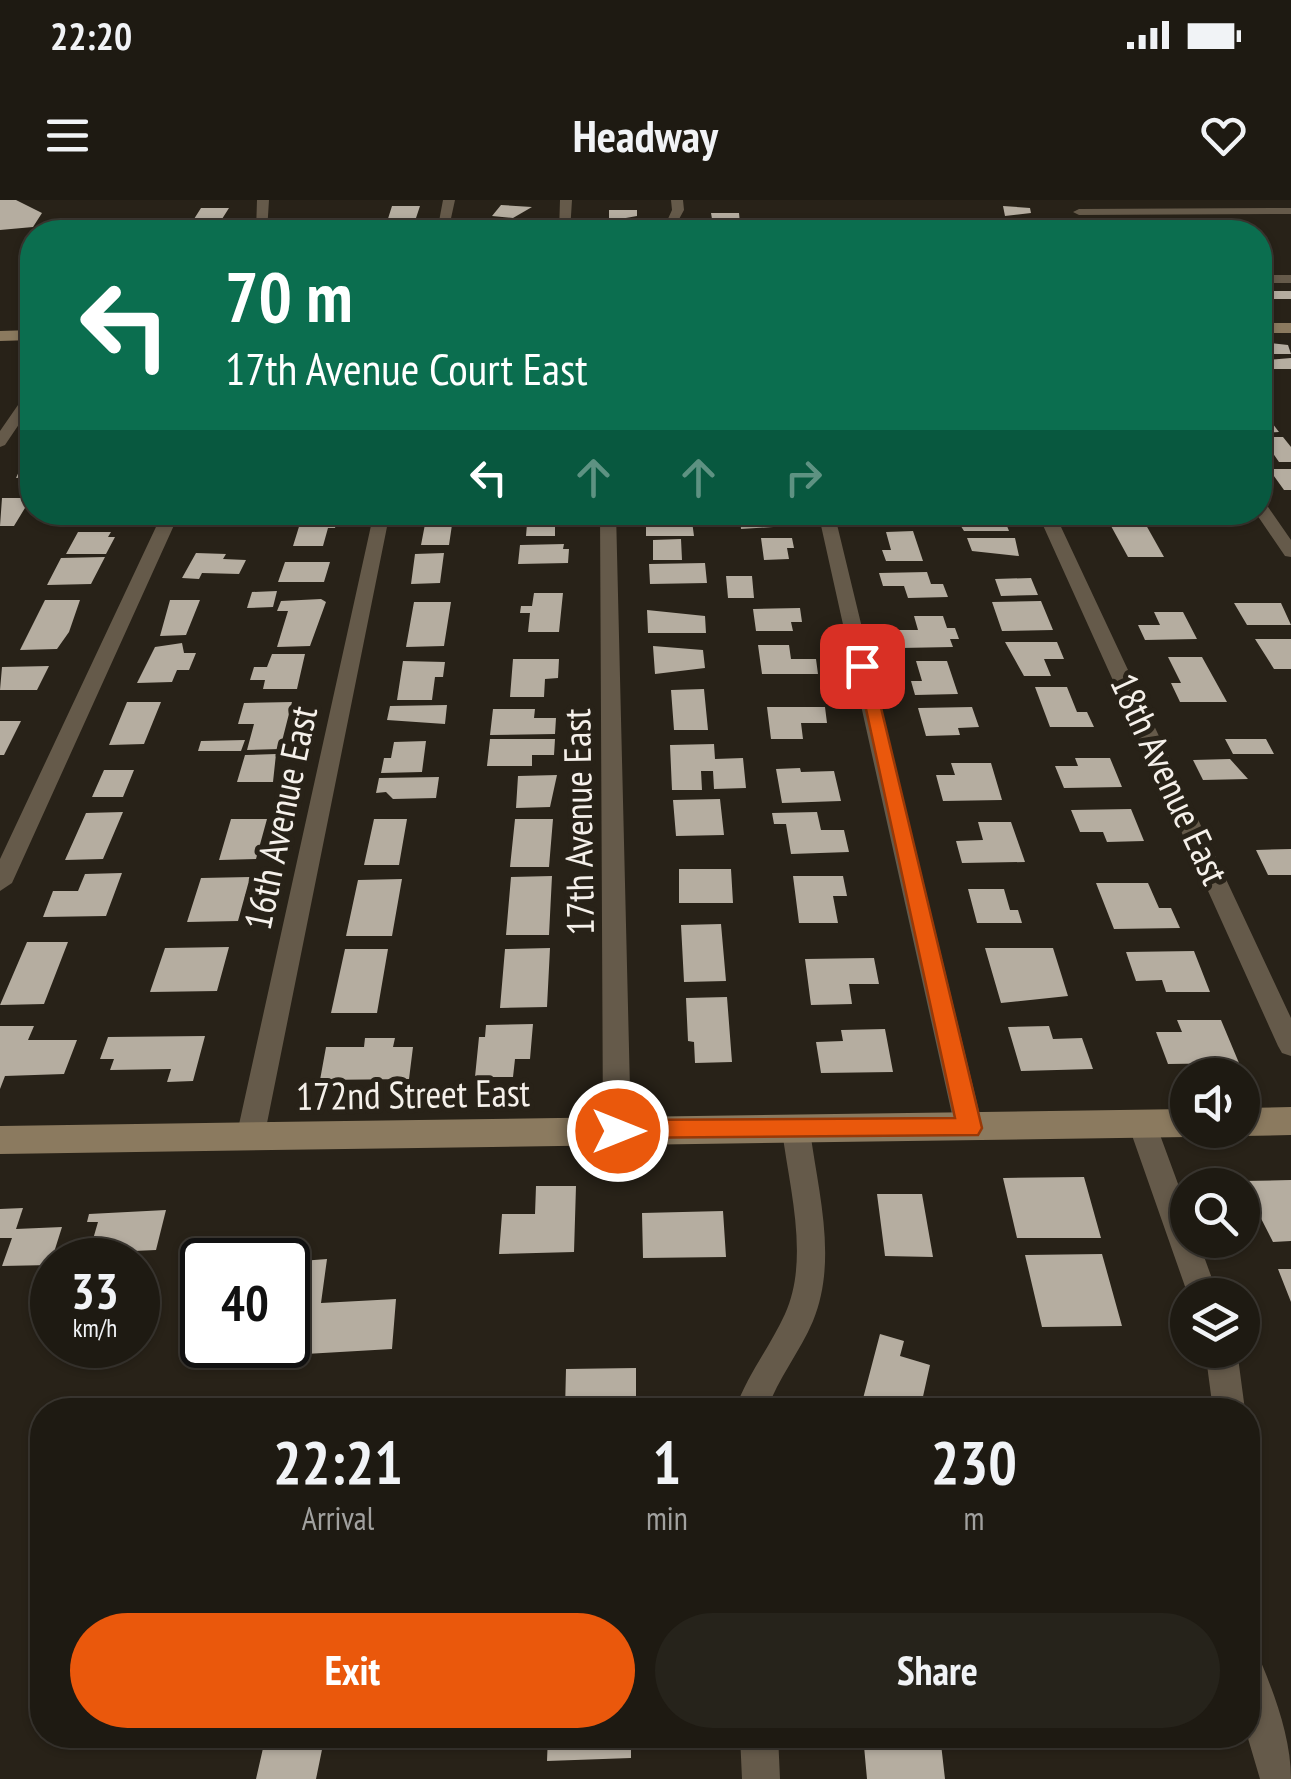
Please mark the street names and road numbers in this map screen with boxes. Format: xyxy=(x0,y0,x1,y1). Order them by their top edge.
street label: 18th Avenue East xyxy=(1100,665,1241,892)
street label: 16th Avenue East xyxy=(232,701,327,934)
street label: 17th Avenue East xyxy=(551,708,604,936)
street label: 172nd Street East xyxy=(296,1067,531,1120)

